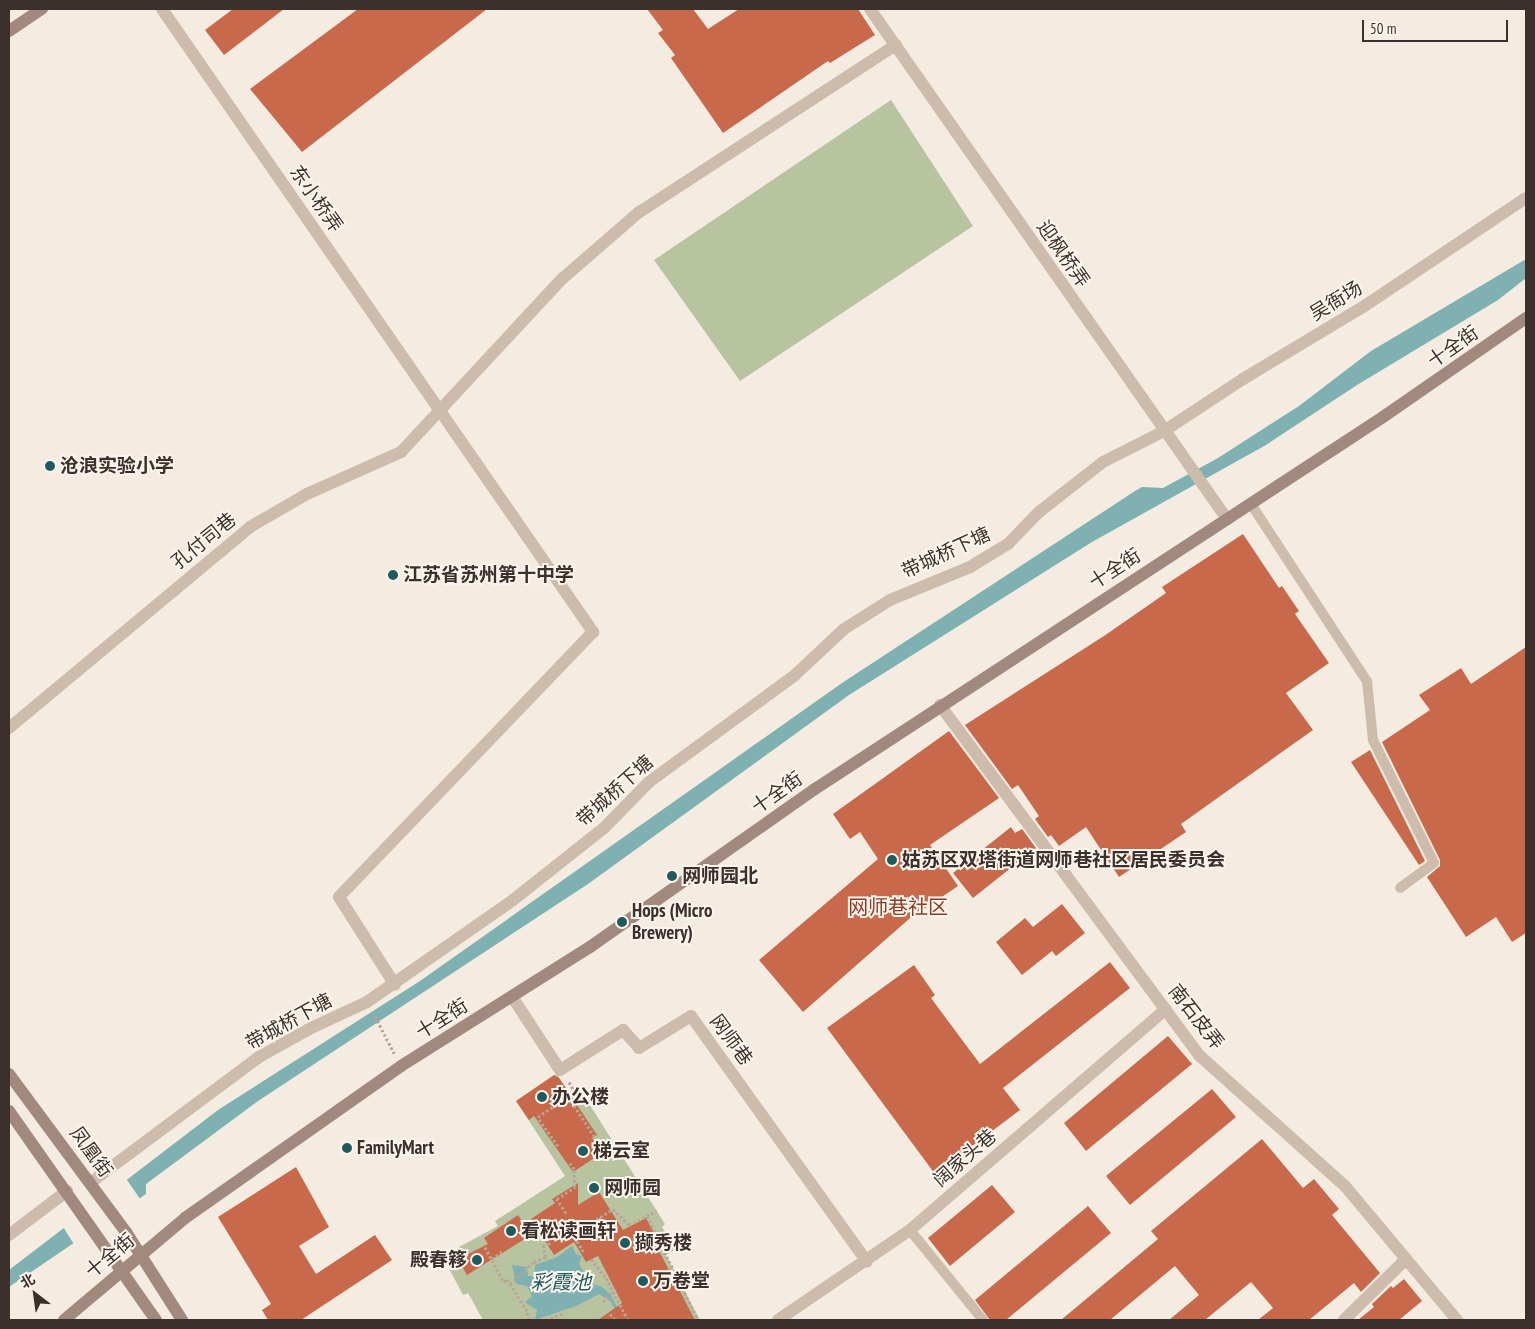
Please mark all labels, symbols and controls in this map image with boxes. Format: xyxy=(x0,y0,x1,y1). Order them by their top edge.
scale bar xyxy=(1365,10,1511,42)
text: 50 m xyxy=(1370,19,1396,38)
street label: 东小桥弄 xyxy=(285,161,347,237)
street label: 迎枫桥弄 xyxy=(1032,216,1094,292)
street label: 吴衙场 xyxy=(1306,277,1366,325)
street label: 十全街 xyxy=(1423,321,1483,373)
place label: 沧浪实验小学 xyxy=(60,455,174,477)
marker: 沧浪实验小学 xyxy=(44,460,56,472)
street label: 孔付司巷 xyxy=(167,508,241,574)
street label: 带城桥下塘 xyxy=(898,523,994,583)
street label: 十全街 xyxy=(1085,544,1145,594)
place label: 江苏省苏州第十中学 xyxy=(403,564,574,586)
marker: 江苏省苏州第十中学 xyxy=(387,569,399,581)
street label: 带城桥下塘 xyxy=(572,751,658,831)
street label: 十全街 xyxy=(747,767,807,819)
place label: 姑苏区双塔街道网师巷社区居民委员会 xyxy=(902,849,1225,871)
marker: 姑苏区双塔街道网师巷社区居民委员会 xyxy=(886,854,898,866)
place label: 网师园北 xyxy=(682,865,758,887)
marker: 网师园北 xyxy=(666,870,678,882)
district label: 网师巷社区 xyxy=(848,895,948,919)
place label: Hops (Micro Brewery) xyxy=(632,900,712,944)
marker: Hops (Micro Brewery) xyxy=(616,916,628,928)
street label: 南石皮弄 xyxy=(1164,980,1228,1054)
street label: 带城桥下塘 xyxy=(242,989,336,1055)
street label: 十全街 xyxy=(412,994,472,1044)
street label: 网师巷 xyxy=(705,1010,757,1070)
place label: 办公楼 xyxy=(552,1086,609,1108)
marker: 办公楼 xyxy=(536,1091,548,1103)
street label: 凤凰街 xyxy=(65,1122,117,1182)
street label: 阔家头巷 xyxy=(929,1124,1001,1192)
place label: FamilyMart xyxy=(357,1137,434,1159)
place label: 梯云室 xyxy=(593,1140,650,1162)
marker: FamilyMart xyxy=(341,1142,353,1154)
marker: 梯云室 xyxy=(577,1145,589,1157)
place label: 网师园 xyxy=(604,1177,661,1199)
marker: 网师园 xyxy=(588,1182,600,1194)
place label: 看松读画轩 xyxy=(521,1220,616,1242)
marker: 看松读画轩 xyxy=(505,1225,517,1237)
street label: 十全街 xyxy=(81,1229,139,1283)
place label: 撷秀楼 xyxy=(635,1232,692,1254)
marker: 撷秀楼 xyxy=(619,1237,631,1249)
place label: 殿春簃 xyxy=(410,1249,467,1271)
marker: 殿春簃 xyxy=(471,1254,483,1266)
north arrow xyxy=(10,1269,60,1319)
text: 北 xyxy=(17,1270,38,1292)
water label: 彩霞池 xyxy=(531,1270,591,1294)
place label: 万卷堂 xyxy=(653,1270,710,1292)
marker: 万卷堂 xyxy=(637,1275,649,1287)

